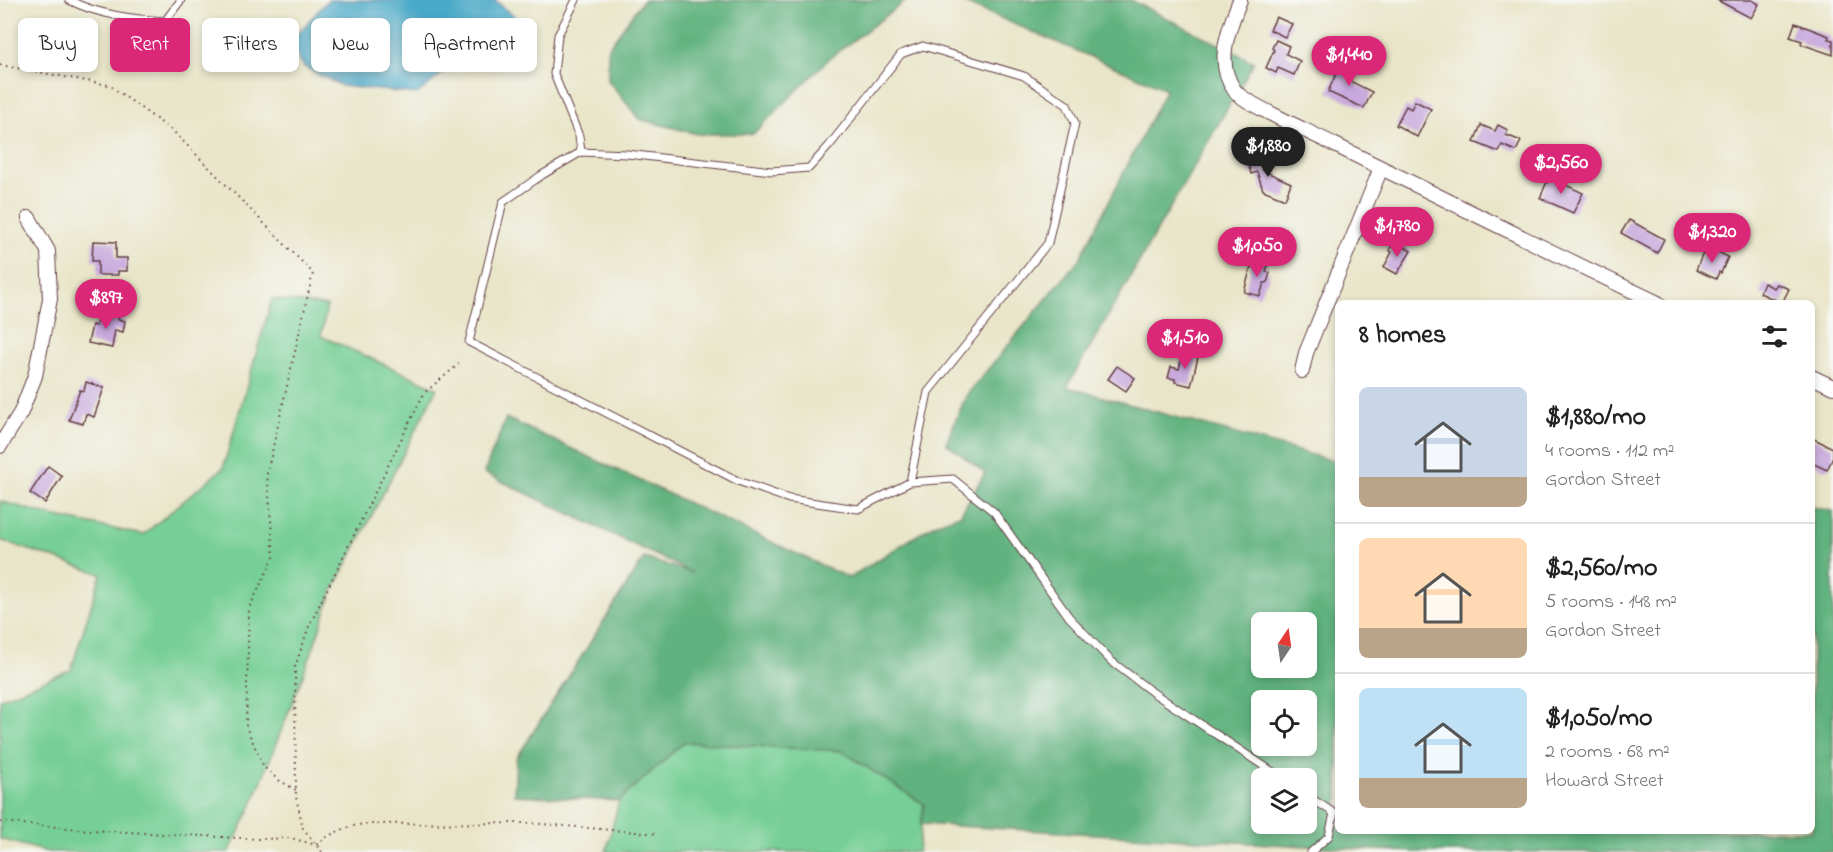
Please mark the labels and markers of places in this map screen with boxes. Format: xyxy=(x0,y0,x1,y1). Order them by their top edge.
pin: $1,440 xyxy=(1300,36,1398,87)
pin: $1,880 xyxy=(1219,127,1317,178)
pin: $2,560 xyxy=(1512,144,1610,195)
pin: $1,780 xyxy=(1348,207,1446,258)
pin: $1,320 xyxy=(1663,213,1761,264)
pin: $1,050 xyxy=(1208,227,1306,278)
pin: $897 xyxy=(70,279,142,330)
pin: $1,510 xyxy=(1136,319,1234,370)

